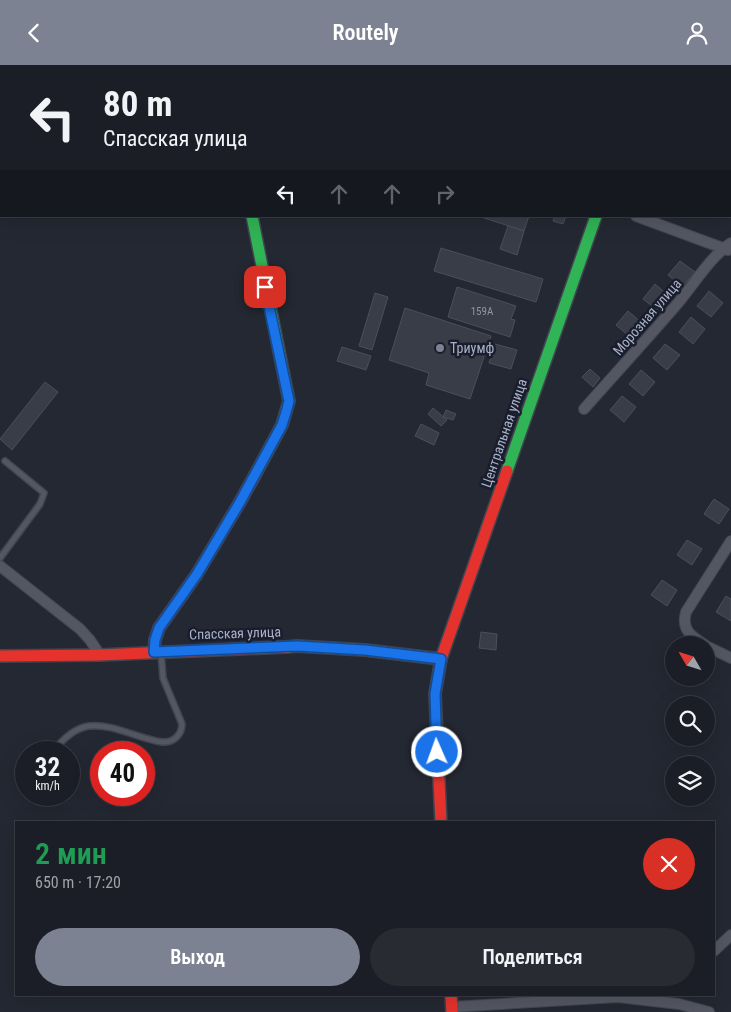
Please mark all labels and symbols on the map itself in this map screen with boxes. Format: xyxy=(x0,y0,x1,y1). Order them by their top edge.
pin xyxy=(244,266,286,308)
street label: Морозная улица xyxy=(610,276,684,358)
house number: 159А xyxy=(471,305,494,318)
place label: Триумф xyxy=(450,340,494,356)
marker: Триумф xyxy=(434,342,446,354)
street label: Центральная улица xyxy=(478,377,530,489)
street label: Спасская улица xyxy=(189,623,281,643)
north arrow xyxy=(665,636,715,686)
position arrow xyxy=(410,725,462,777)
speed limit sign: 40 xyxy=(90,741,155,806)

